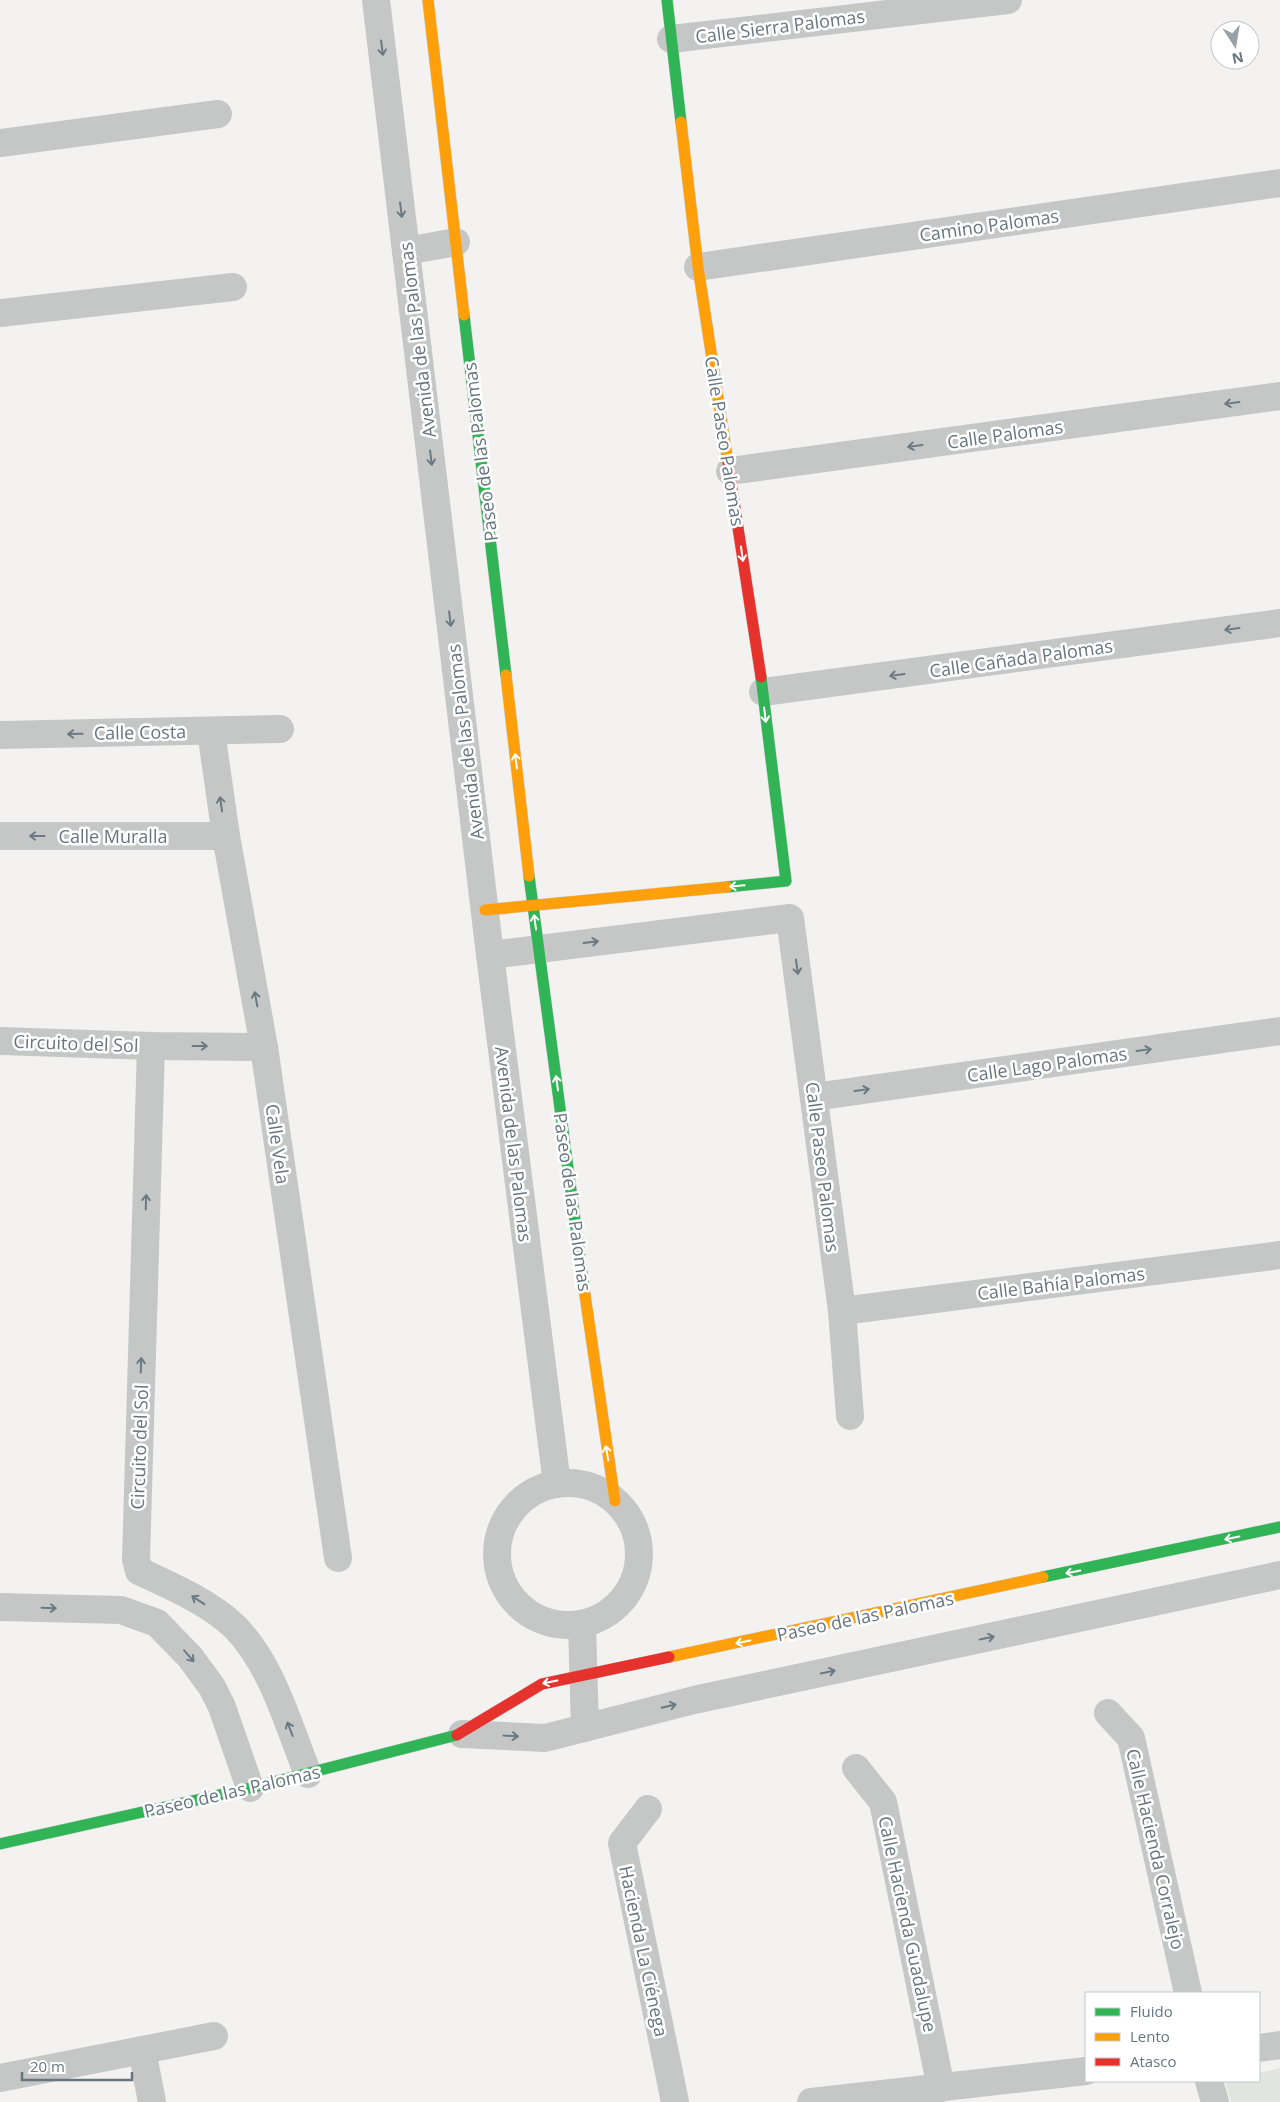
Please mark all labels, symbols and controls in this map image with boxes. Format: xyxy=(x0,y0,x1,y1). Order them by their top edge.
street label: Calle Sierra Palomas xyxy=(694,4,866,48)
north arrow xyxy=(1210,20,1260,70)
one-way arrow xyxy=(377,40,387,56)
text: N xyxy=(1230,48,1245,69)
one-way arrow xyxy=(396,201,406,217)
street label: Camino Palomas xyxy=(918,203,1060,247)
street label: Avenida de las Palomas xyxy=(393,241,441,439)
street label: Calle Paseo Palomas xyxy=(700,354,750,528)
street label: Paseo de las Palomas xyxy=(457,361,503,543)
one-way arrow xyxy=(1224,398,1240,408)
street label: Calle Palomas xyxy=(946,414,1064,454)
one-way arrow xyxy=(907,441,923,451)
one-way arrow xyxy=(426,450,436,466)
one-way arrow xyxy=(738,546,748,562)
one-way arrow xyxy=(445,611,455,627)
one-way arrow xyxy=(1224,625,1240,635)
street label: Calle Cañada Palomas xyxy=(928,633,1114,683)
street label: Avenida de las Palomas xyxy=(441,643,489,841)
one-way arrow xyxy=(890,670,906,680)
one-way arrow xyxy=(760,707,770,723)
street label: Calle Costa xyxy=(94,719,186,745)
one-way arrow xyxy=(67,729,83,738)
one-way arrow xyxy=(511,753,521,769)
one-way arrow xyxy=(216,797,226,813)
street label: Calle Muralla xyxy=(59,824,167,848)
one-way arrow xyxy=(30,831,46,841)
one-way arrow xyxy=(730,881,746,890)
one-way arrow xyxy=(529,915,539,931)
one-way arrow xyxy=(582,937,598,947)
one-way arrow xyxy=(792,958,802,974)
one-way arrow xyxy=(250,991,260,1007)
street label: Circuito del Sol xyxy=(13,1029,139,1057)
one-way arrow xyxy=(192,1041,208,1051)
street label: Calle Lago Palomas xyxy=(965,1041,1129,1087)
street label: Avenida de las Palomas xyxy=(490,1045,538,1243)
one-way arrow xyxy=(1136,1045,1152,1055)
one-way arrow xyxy=(551,1076,561,1092)
street label: Calle Paseo Palomas xyxy=(801,1080,845,1254)
one-way arrow xyxy=(854,1085,870,1095)
street label: Calle Vela xyxy=(261,1102,295,1186)
street label: Paseo de las Palomas xyxy=(549,1111,597,1293)
one-way arrow xyxy=(142,1195,151,1211)
street label: Calle Bahía Palomas xyxy=(976,1261,1146,1305)
one-way arrow xyxy=(137,1357,146,1373)
street label: Circuito del Sol xyxy=(125,1384,153,1510)
one-way arrow xyxy=(601,1445,611,1461)
one-way arrow xyxy=(1225,1533,1241,1543)
one-way arrow xyxy=(1066,1567,1082,1577)
street label: Paseo de las Palomas xyxy=(774,1586,956,1646)
one-way arrow xyxy=(191,1595,205,1605)
one-way arrow xyxy=(40,1604,56,1613)
one-way arrow xyxy=(978,1632,994,1642)
one-way arrow xyxy=(736,1638,752,1647)
one-way arrow xyxy=(183,1649,194,1662)
one-way arrow xyxy=(820,1666,836,1676)
one-way arrow xyxy=(543,1678,559,1688)
one-way arrow xyxy=(661,1701,677,1711)
one-way arrow xyxy=(285,1722,294,1737)
one-way arrow xyxy=(503,1732,519,1741)
street label: Calle Hacienda Corralejo xyxy=(1121,1746,1191,1952)
street label: Paseo de las Palomas xyxy=(142,1759,322,1823)
street label: Calle Hacienda Guadalupe xyxy=(873,1814,943,2034)
street label: Hacienda La Ciénega xyxy=(614,1863,674,2039)
legend xyxy=(1085,1992,1260,2082)
text: Fluido xyxy=(1130,2001,1173,2021)
text: Lento xyxy=(1130,2026,1170,2046)
scale bar xyxy=(22,2050,132,2082)
text: Atasco xyxy=(1130,2051,1177,2071)
text: 20 m xyxy=(30,2056,65,2076)

